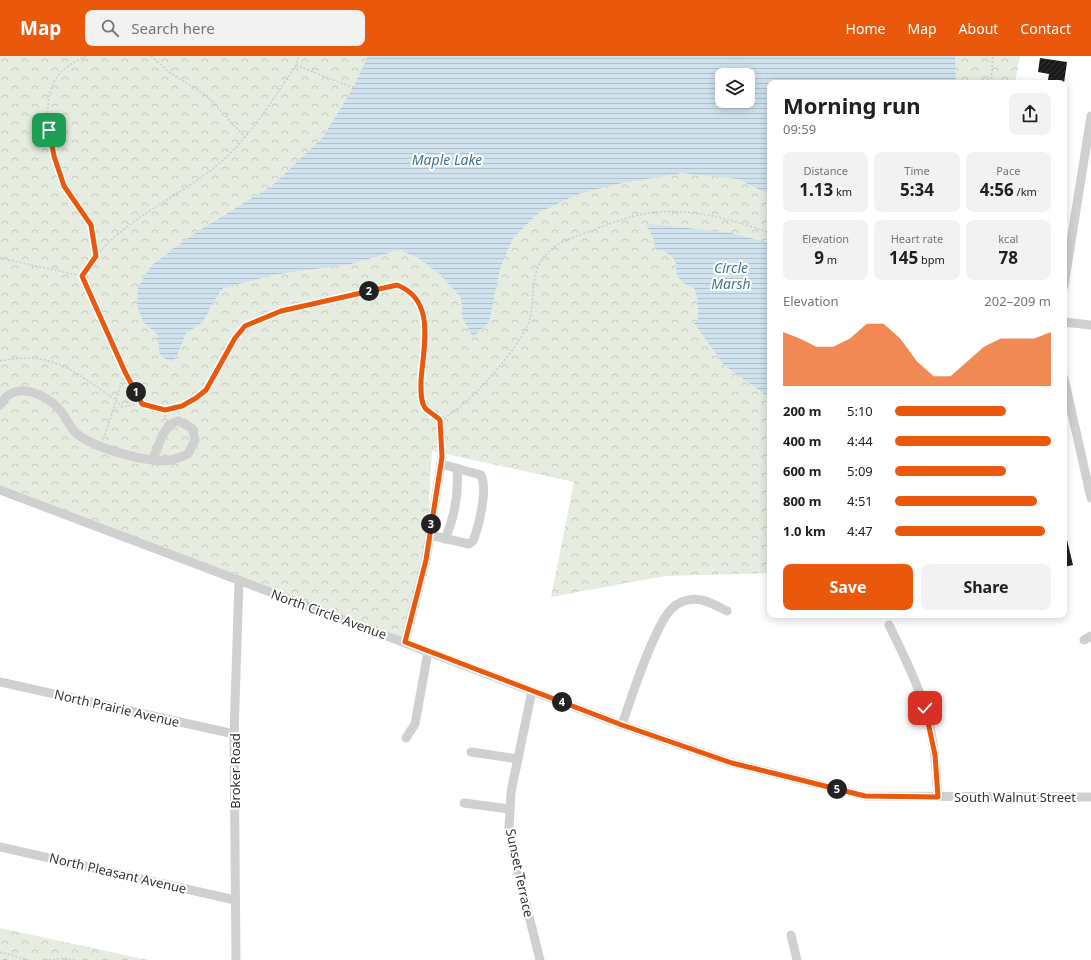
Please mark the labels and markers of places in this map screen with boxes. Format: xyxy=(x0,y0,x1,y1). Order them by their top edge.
pin xyxy=(32,113,66,147)
pin: 2 xyxy=(359,281,379,301)
pin: 1 xyxy=(126,382,146,402)
pin: 3 xyxy=(421,514,441,534)
pin xyxy=(908,691,942,725)
pin: 4 xyxy=(552,692,572,712)
pin: 5 xyxy=(827,779,847,799)

